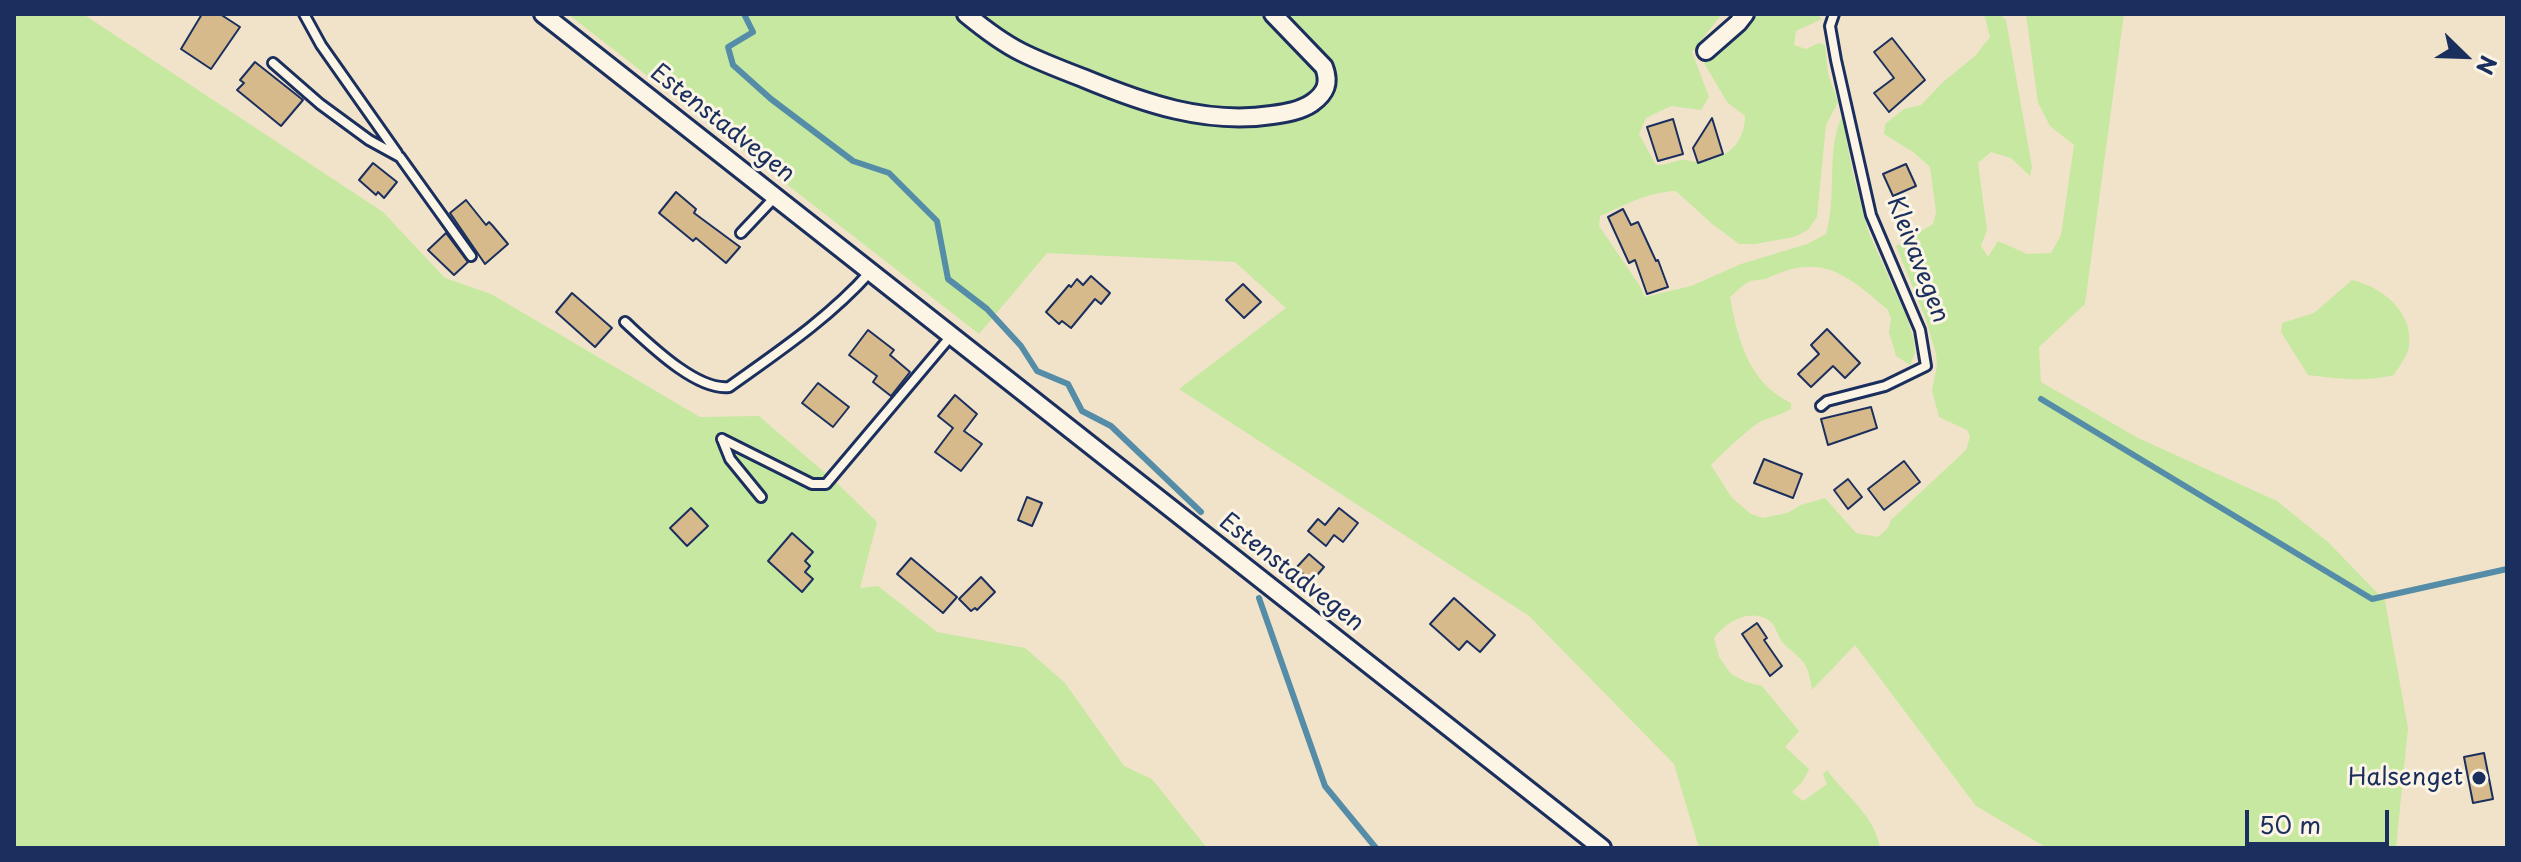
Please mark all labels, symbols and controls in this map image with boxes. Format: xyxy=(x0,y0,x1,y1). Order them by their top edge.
north arrow xyxy=(2425,16,2505,96)
text: N xyxy=(2469,51,2506,80)
street label: Estenstadvegen xyxy=(644,59,800,189)
street label: Kleivavegen xyxy=(1880,193,1954,327)
street label: Estenstadvegen xyxy=(1213,508,1369,638)
place label: Halsenget xyxy=(2348,764,2463,792)
marker: Halsenget xyxy=(2470,769,2488,787)
scale bar xyxy=(2249,794,2393,844)
text: 50 m xyxy=(2259,806,2321,842)

